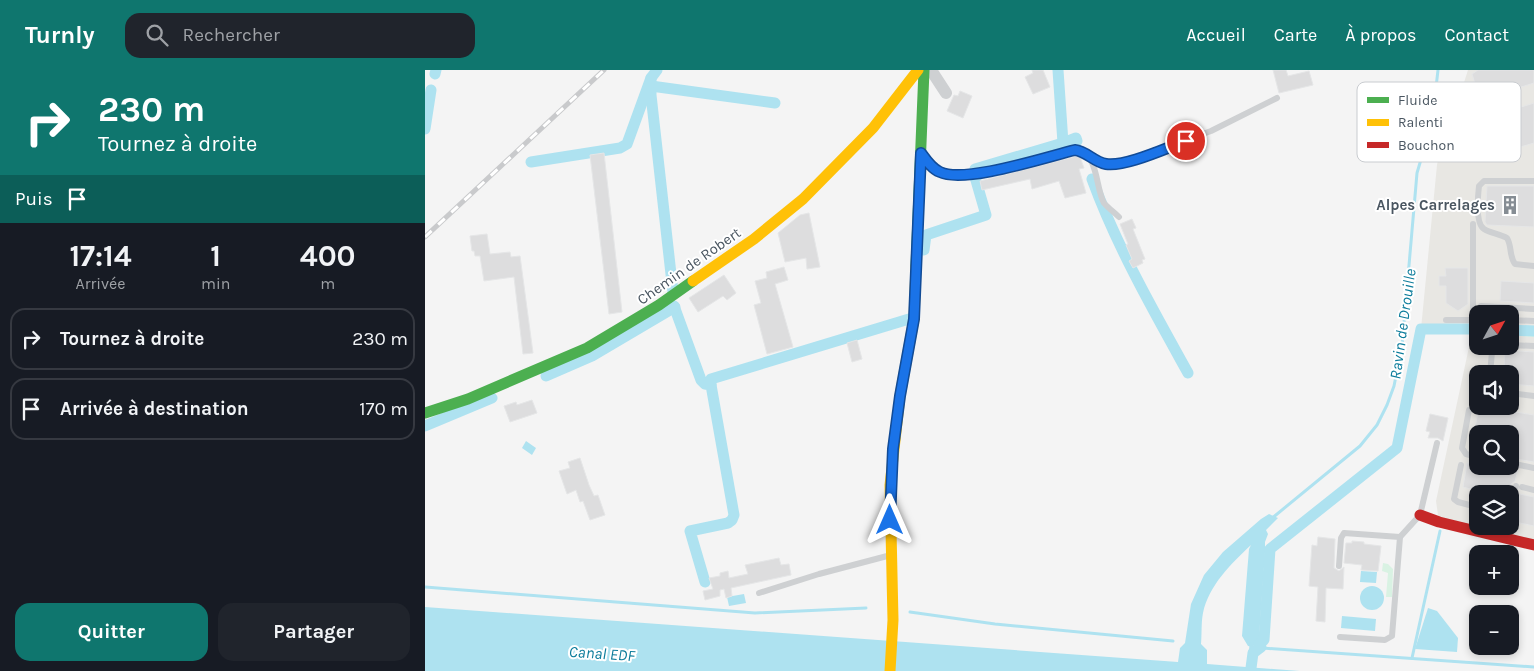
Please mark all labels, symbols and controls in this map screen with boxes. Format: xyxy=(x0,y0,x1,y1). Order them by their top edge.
search box xyxy=(125,13,475,58)
text: Turnly xyxy=(25,21,95,49)
icon: search xyxy=(143,21,171,49)
text: Rechercher xyxy=(183,24,280,46)
text: Accueil xyxy=(1186,24,1246,46)
text: Carte xyxy=(1274,24,1317,46)
text: À propos xyxy=(1345,24,1417,46)
text: Contact xyxy=(1445,24,1509,46)
legend xyxy=(1357,82,1521,162)
text: 230 m xyxy=(98,89,205,130)
icon: right xyxy=(15,90,80,155)
text: Fluide xyxy=(1398,92,1437,109)
text: Ralenti xyxy=(1398,114,1443,131)
pin xyxy=(1165,120,1207,162)
icon: arrive xyxy=(1172,127,1200,155)
text: Tournez à droite xyxy=(98,131,257,157)
text: Bouchon xyxy=(1398,137,1455,154)
icon: arrive xyxy=(63,185,91,213)
text: Puis xyxy=(15,188,53,210)
building icon: Alpes Carrelages xyxy=(1499,194,1521,216)
place label: Alpes Carrelages xyxy=(1376,196,1495,214)
street label: Chemin de Robert xyxy=(634,223,745,308)
text: 17:14 xyxy=(69,238,132,274)
text: 1 xyxy=(210,238,221,274)
text: 400 xyxy=(300,238,356,274)
water label: Ravin de Drouille xyxy=(1385,267,1420,381)
text: Arrivée xyxy=(76,274,126,293)
text: min xyxy=(201,274,230,293)
text: m xyxy=(320,274,335,293)
north arrow xyxy=(1469,305,1519,355)
map controls xyxy=(1469,305,1519,655)
icon: right xyxy=(17,325,45,353)
text: Tournez à droite xyxy=(60,328,204,350)
text: 230 m xyxy=(352,328,408,350)
button: sound xyxy=(1469,365,1519,415)
icon: arrive xyxy=(17,395,45,423)
text: Arrivée à destination xyxy=(60,398,249,420)
text: 170 m xyxy=(359,398,408,420)
button: search xyxy=(1469,425,1519,475)
button: layers xyxy=(1469,485,1519,535)
position arrow xyxy=(863,493,915,545)
button: + xyxy=(1469,545,1519,595)
button: Quitter xyxy=(15,603,208,661)
button: Partager xyxy=(218,603,410,661)
button: − xyxy=(1469,605,1519,655)
water label: Canal EDF xyxy=(568,642,636,665)

